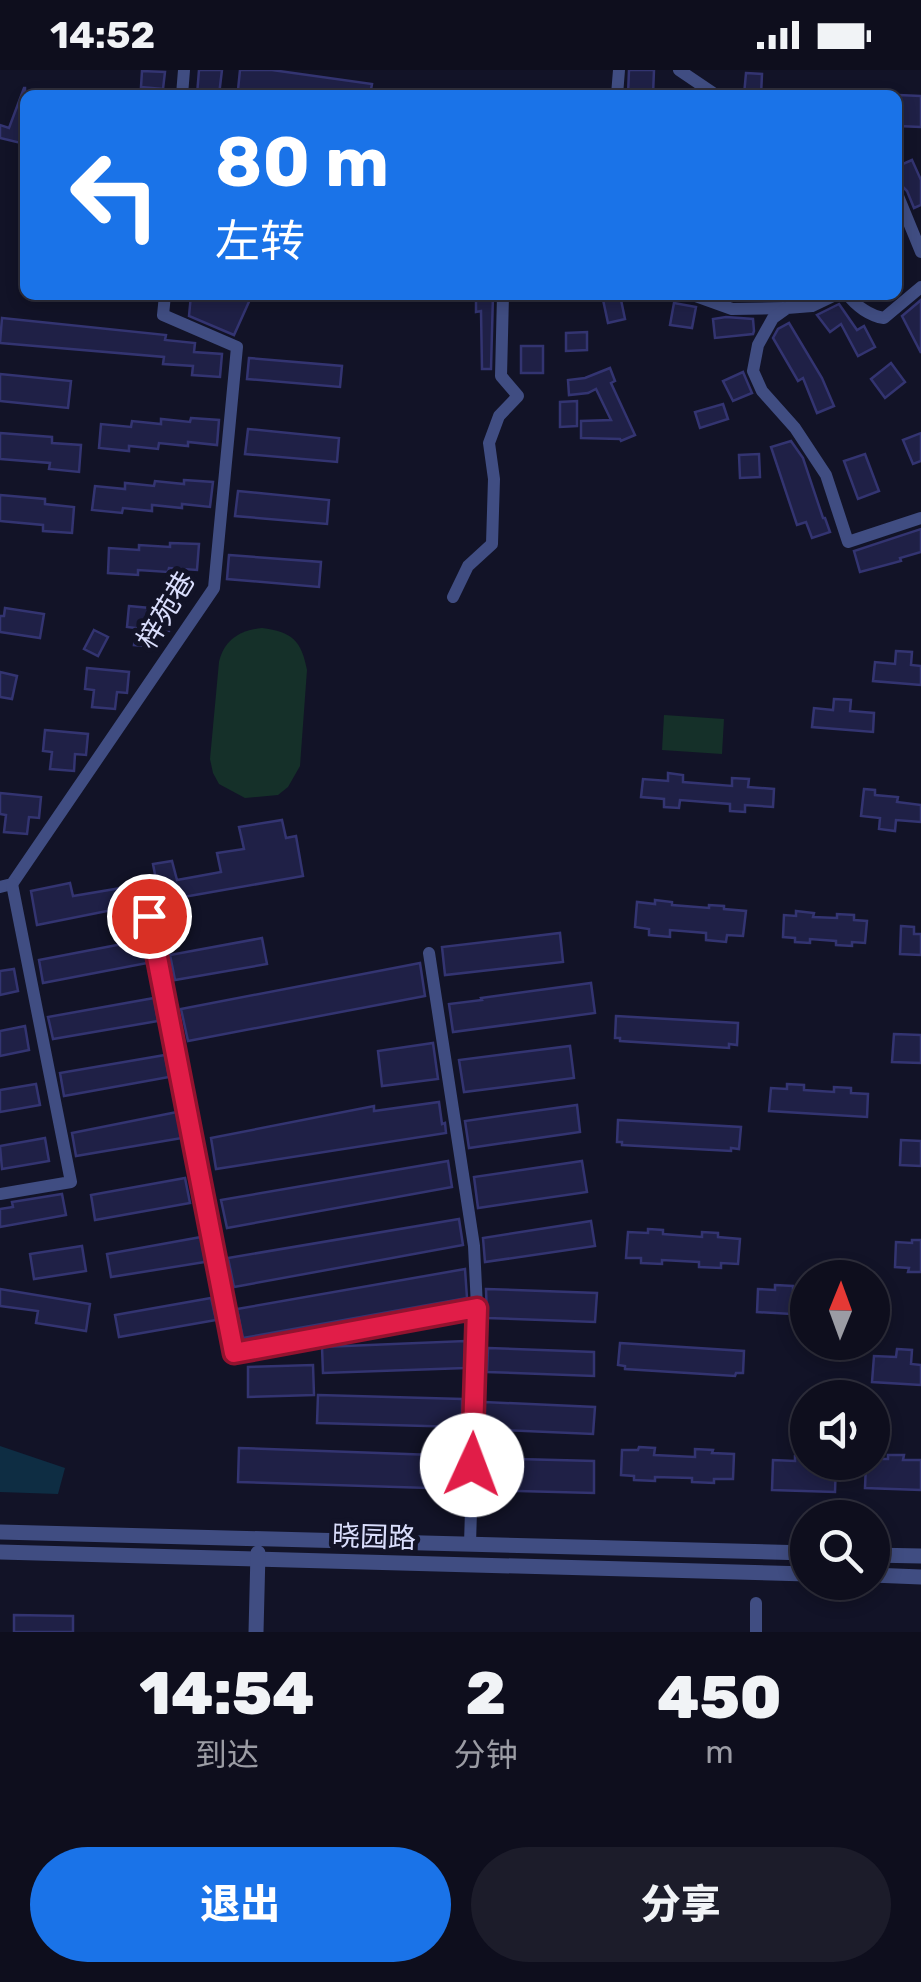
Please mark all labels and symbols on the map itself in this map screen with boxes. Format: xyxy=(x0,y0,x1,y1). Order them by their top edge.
street label: 梓苑巷 xyxy=(130,565,202,655)
pin xyxy=(107,874,192,959)
north arrow xyxy=(790,1260,890,1360)
position arrow xyxy=(420,1413,524,1517)
street label: 晓园路 xyxy=(331,1519,417,1555)

